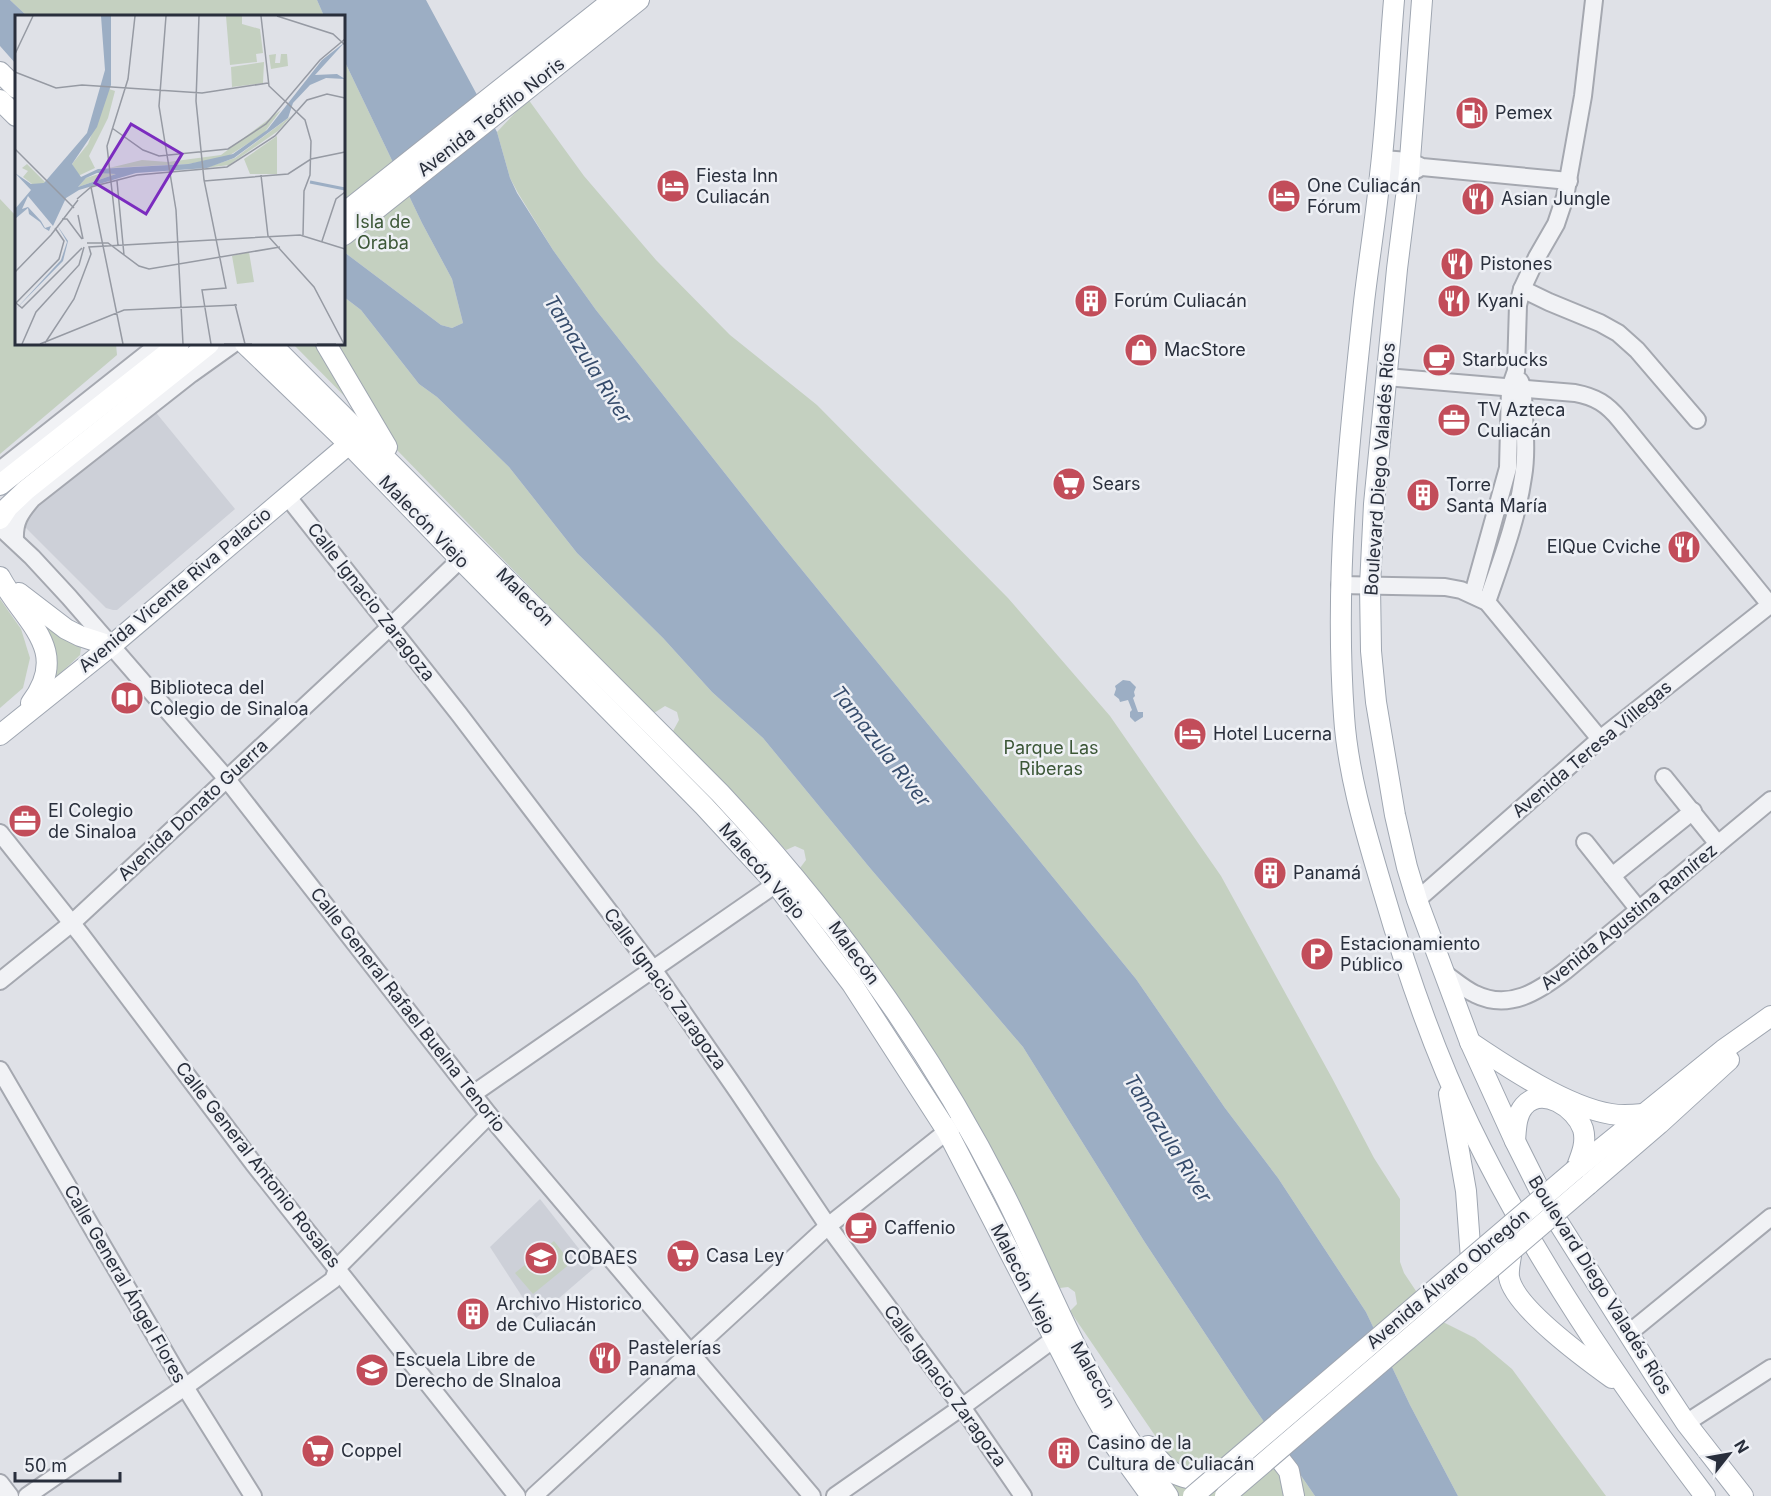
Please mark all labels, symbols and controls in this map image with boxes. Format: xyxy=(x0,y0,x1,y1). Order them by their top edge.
inset map xyxy=(15,15,345,345)
street label: Avenida Teófilo Noris xyxy=(413,53,568,180)
fuel station icon: Pemex xyxy=(1454,95,1490,131)
place label: Pemex xyxy=(1495,102,1553,123)
place label: Fiesta Inn Culiacán xyxy=(696,165,778,207)
hotel icon: Fiesta Inn Culiacán xyxy=(655,168,691,204)
place label: One Culiacán Fórum xyxy=(1307,175,1421,217)
hotel icon: One Culiacán Fórum xyxy=(1266,178,1302,214)
restaurant icon: Asian Jungle xyxy=(1460,181,1496,217)
place label: Asian Jungle xyxy=(1501,188,1611,209)
park label: Isla de Oraba xyxy=(355,211,411,253)
restaurant icon: Pistones xyxy=(1439,246,1475,282)
place label: Pistones xyxy=(1480,253,1553,274)
building icon: Forúm Culiacán xyxy=(1073,283,1109,319)
restaurant icon: Kyani xyxy=(1436,283,1472,319)
water label: Tamazula River xyxy=(539,290,637,428)
place label: Forúm Culiacán xyxy=(1114,290,1247,311)
place label: Kyani xyxy=(1477,290,1524,311)
shop icon: MacStore xyxy=(1123,332,1159,368)
place label: MacStore xyxy=(1164,339,1246,360)
street label: Boulevard Diego Valadés Ríos xyxy=(1360,342,1399,596)
cafe icon: Starbucks xyxy=(1421,342,1457,378)
place label: Starbucks xyxy=(1462,349,1548,370)
place label: TV Azteca Culiacán xyxy=(1477,399,1565,441)
office icon: TV Azteca Culiacán xyxy=(1436,402,1472,438)
supermarket icon: Sears xyxy=(1051,466,1087,502)
street label: Malecón Viejo xyxy=(375,471,474,572)
place label: Sears xyxy=(1092,473,1141,494)
place label: Torre Santa María xyxy=(1446,474,1547,516)
building icon: Torre Santa María xyxy=(1405,477,1441,513)
street label: Avenida Vicente Riva Palacio xyxy=(74,503,275,676)
street label: Calle Ignacio Zaragoza xyxy=(303,519,440,685)
restaurant icon: ElQue Cviche xyxy=(1666,529,1702,565)
place label: ElQue Cviche xyxy=(1547,536,1661,557)
street label: Malecón xyxy=(492,563,559,630)
street label: Avenida Teresa Villegas xyxy=(1508,676,1676,821)
place label: Biblioteca del Colegio de Sinaloa xyxy=(150,677,309,719)
library icon: Biblioteca del Colegio de Sinaloa xyxy=(109,680,145,716)
water label: Tamazula River xyxy=(826,681,936,812)
hotel icon: Hotel Lucerna xyxy=(1172,716,1208,752)
place label: Hotel Lucerna xyxy=(1213,723,1332,744)
street label: Avenida Donato Guerra xyxy=(113,735,272,885)
park label: Parque Las Riberas xyxy=(1003,737,1099,779)
place label: El Colegio de Sinaloa xyxy=(48,800,137,842)
office icon: El Colegio de Sinaloa xyxy=(7,803,43,839)
street label: Malecón Viejo xyxy=(715,818,810,923)
street label: Avenida Agustina Ramírez xyxy=(1536,839,1721,994)
building icon: Panamá xyxy=(1252,855,1288,891)
place label: Panamá xyxy=(1293,862,1361,883)
street label: Calle General Rafael Buelna Tenorio xyxy=(306,883,510,1136)
street label: Calle Ignacio Zaragoza xyxy=(600,904,731,1074)
street label: Malecón xyxy=(824,917,884,988)
place label: Estacionamiento Público xyxy=(1340,933,1480,975)
parking icon: Estacionamiento Público xyxy=(1299,936,1335,972)
street label: Calle General Antonio Rosales xyxy=(172,1058,345,1272)
water label: Tamazula River xyxy=(1119,1069,1217,1207)
street label: Boulevard Diego Valadés Ríos xyxy=(1524,1172,1677,1398)
street label: Calle General Ángel Flores xyxy=(60,1181,192,1386)
street label: Avenida Álvaro Obregón xyxy=(1361,1204,1533,1353)
cafe icon: Caffenio xyxy=(843,1210,879,1246)
place label: Caffenio xyxy=(884,1217,956,1238)
street label: Malecón Viejo xyxy=(987,1220,1060,1337)
supermarket icon: Casa Ley xyxy=(665,1238,701,1274)
school or university icon: COBAES xyxy=(523,1240,559,1276)
place label: Casa Ley xyxy=(706,1245,784,1266)
place label: COBAES xyxy=(564,1247,637,1268)
place label: Archivo Historico de Culiacán xyxy=(496,1293,642,1335)
building icon: Archivo Historico de Culiacán xyxy=(455,1296,491,1332)
street label: Calle Ignacio Zaragoza xyxy=(880,1301,1011,1471)
place label: Pastelerías Panama xyxy=(628,1337,721,1379)
street label: Malecón xyxy=(1067,1338,1120,1412)
restaurant icon: Pastelerías Panama xyxy=(587,1340,623,1376)
place label: Escuela Libre de Derecho de SInaloa xyxy=(395,1349,561,1391)
school or university icon: Escuela Libre de Derecho de SInaloa xyxy=(354,1352,390,1388)
north arrow xyxy=(1699,1424,1759,1484)
place label: Casino de la Cultura de Culiacán xyxy=(1087,1432,1254,1474)
supermarket icon: Coppel xyxy=(300,1433,336,1469)
building icon: Casino de la Cultura de Culiacán xyxy=(1046,1435,1082,1471)
text: N xyxy=(1730,1436,1754,1457)
place label: Coppel xyxy=(341,1440,402,1461)
scale bar xyxy=(15,1445,120,1483)
text: 50 m xyxy=(24,1455,67,1476)

